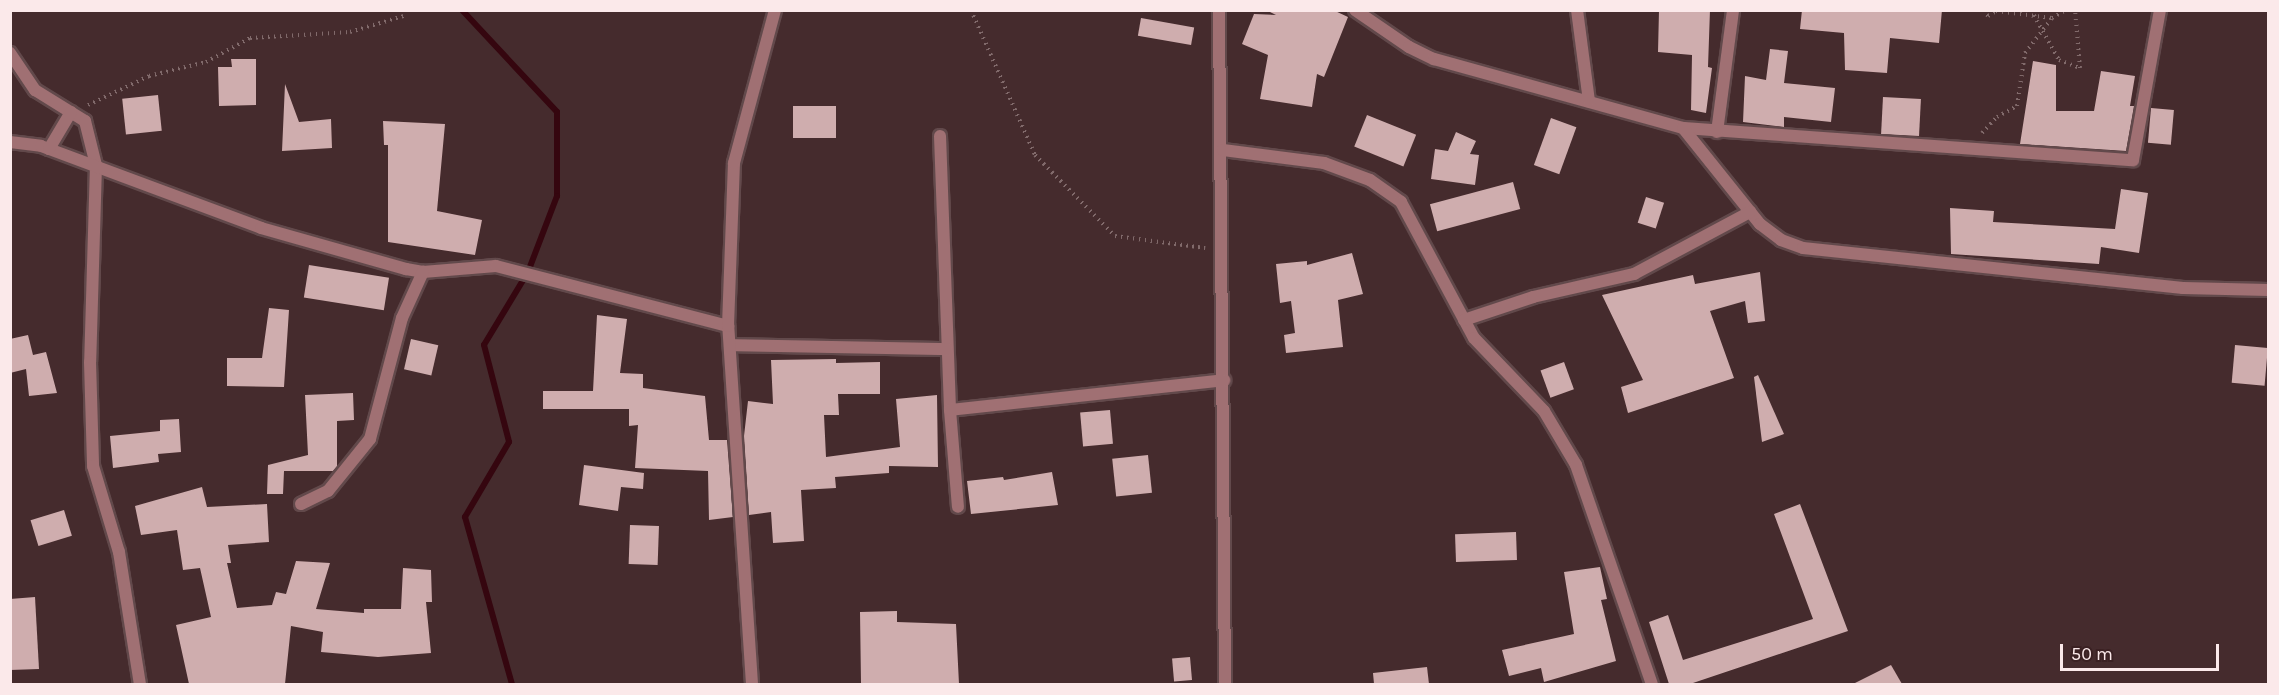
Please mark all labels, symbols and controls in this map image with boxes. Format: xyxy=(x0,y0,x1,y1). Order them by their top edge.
scale bar xyxy=(2063,632,2222,670)
text: 50 m xyxy=(2071,643,2113,665)

